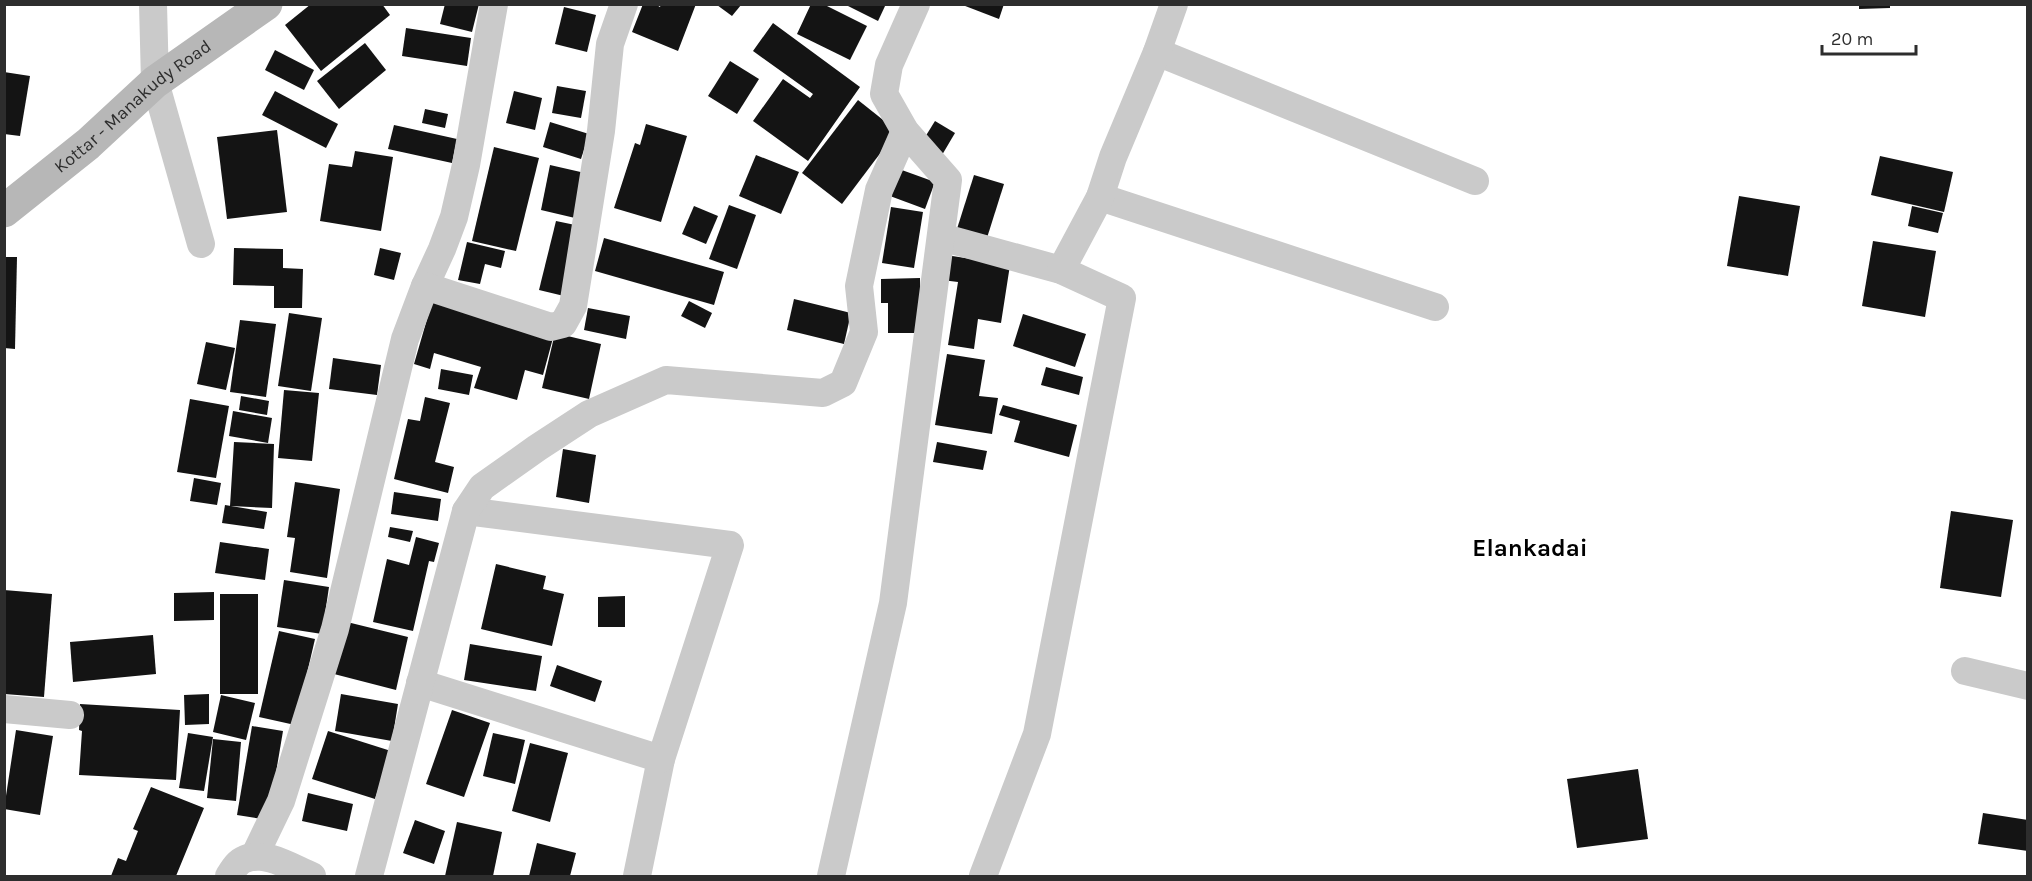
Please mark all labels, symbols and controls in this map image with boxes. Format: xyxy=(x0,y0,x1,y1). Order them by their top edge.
scale bar xyxy=(1822,18,1916,56)
text: 20 m xyxy=(1831,28,1873,50)
street label: Kottar - Manakudy Road xyxy=(50,35,215,178)
district label: Elankadai xyxy=(1472,534,1588,562)

